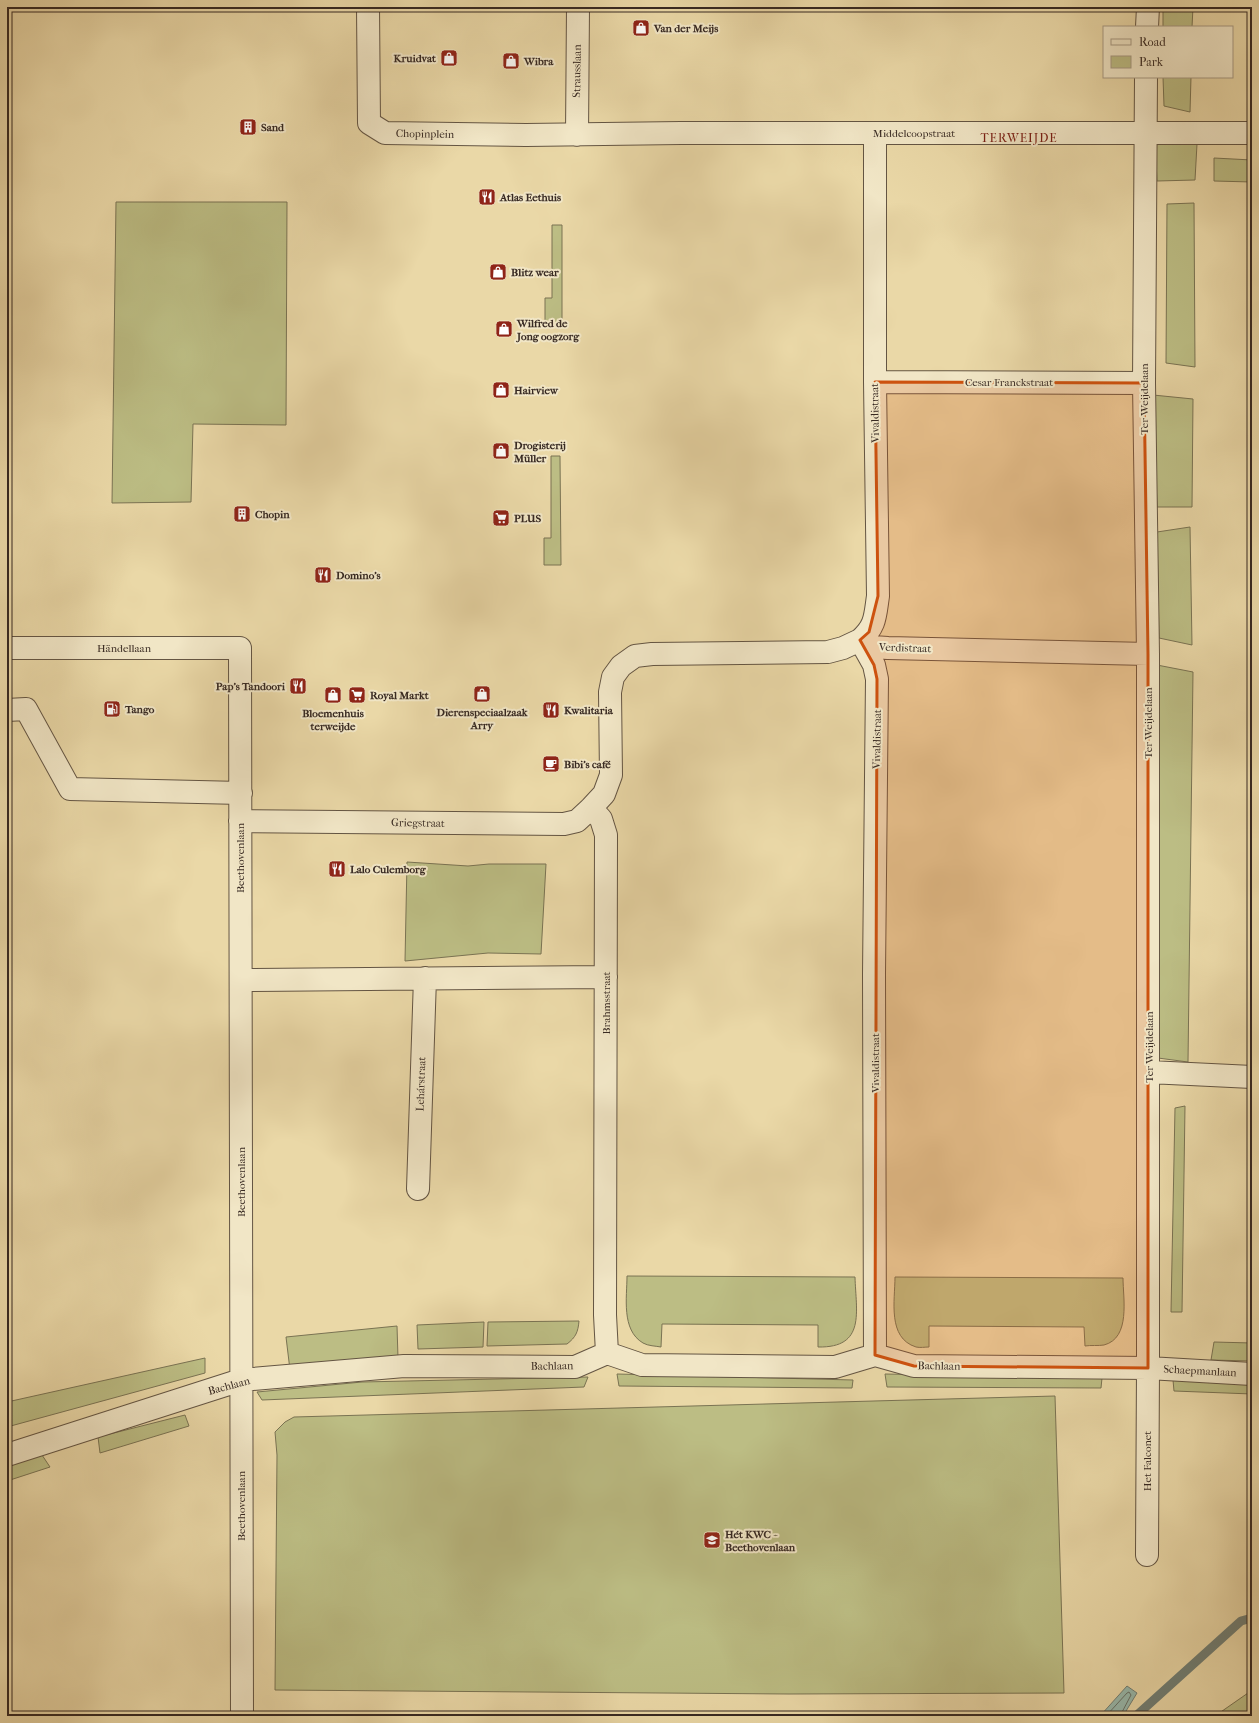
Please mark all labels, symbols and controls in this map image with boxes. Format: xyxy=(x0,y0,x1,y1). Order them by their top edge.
shop icon: Van der Meijs xyxy=(631,18,651,38)
place label: Van der Meijs xyxy=(653,22,718,35)
legend xyxy=(1103,26,1233,78)
text: Road xyxy=(1139,35,1166,49)
street label: Strausslaan xyxy=(570,44,584,98)
shop icon: Kruidvat xyxy=(439,48,459,68)
shop icon: Wibra xyxy=(501,51,521,71)
place label: Kruidvat xyxy=(394,52,437,65)
place label: Wibra xyxy=(523,55,554,68)
text: Park xyxy=(1139,55,1164,69)
building icon: Sand xyxy=(238,117,258,137)
place label: Sand xyxy=(261,121,285,134)
street label: Chopinplein xyxy=(396,127,455,141)
street label: Middelcoopstraat xyxy=(873,127,955,140)
district label: TERWEIJDE xyxy=(980,131,1058,145)
restaurant icon: Atlas Eethuis xyxy=(477,187,497,207)
place label: Atlas Eethuis xyxy=(499,191,561,204)
shop icon: Blitz wear xyxy=(488,262,508,282)
place label: Blitz wear xyxy=(511,266,559,279)
place label: Wilfred de Jong oogzorg xyxy=(516,317,580,343)
shop icon: Wilfred de Jong oogzorg xyxy=(494,319,514,339)
street label: Ter Weijdelaan xyxy=(1138,363,1151,435)
street label: Cesar Franckstraat xyxy=(965,376,1053,389)
shop icon: Hairview xyxy=(491,380,511,400)
street label: Vivaldistraat xyxy=(868,383,882,444)
place label: Hairview xyxy=(514,384,559,397)
place label: Drogisterij Müller xyxy=(513,439,566,465)
shop icon: Drogisterij Müller xyxy=(491,441,511,461)
building icon: Chopin xyxy=(232,504,252,524)
place label: Chopin xyxy=(255,508,290,521)
supermarket icon: PLUS xyxy=(491,508,511,528)
place label: PLUS xyxy=(514,512,542,525)
restaurant icon: Domino's xyxy=(313,565,333,585)
place label: Domino's xyxy=(335,569,381,582)
street label: Verdistraat xyxy=(878,641,932,655)
street label: Händellaan xyxy=(97,642,152,655)
restaurant icon: Pap's Tandoori xyxy=(288,676,308,696)
place label: Pap's Tandoori xyxy=(216,680,286,693)
shop icon: Dierenspeciaalzaak Arry xyxy=(472,684,492,704)
shop icon: Bloemenhuis terweijde xyxy=(323,685,343,705)
supermarket icon: Royal Markt xyxy=(347,685,367,705)
street label: Ter Weijdelaan xyxy=(1142,687,1155,759)
place label: Royal Markt xyxy=(370,689,430,702)
fuel station icon: Tango xyxy=(102,699,122,719)
restaurant icon: Kwalitaria xyxy=(541,700,561,720)
place label: Tango xyxy=(124,703,155,716)
place label: Kwalitaria xyxy=(564,704,614,717)
place label: Dierenspeciaalzaak Arry xyxy=(436,706,528,732)
place label: Bloemenhuis terweijde xyxy=(302,707,364,733)
street label: Vivaldistraat xyxy=(870,709,884,770)
cafe icon: Bibi's café xyxy=(541,754,561,774)
place label: Bibi's café xyxy=(564,758,611,771)
street label: Griegstraat xyxy=(391,816,445,830)
street label: Beethovenlaan xyxy=(234,822,247,893)
restaurant icon: Lalo Culemborg xyxy=(327,859,347,879)
place label: Lalo Culemborg xyxy=(350,863,427,876)
street label: Brahmsstraat xyxy=(600,971,613,1035)
street label: Ter Weijdelaan xyxy=(1143,1011,1156,1083)
street label: Vivaldistraat xyxy=(869,1033,882,1094)
street label: Lehárstraat xyxy=(414,1056,428,1112)
street label: Beethovenlaan xyxy=(235,1146,248,1217)
street label: Bachlaan xyxy=(530,1359,574,1373)
street label: Bachlaan xyxy=(917,1359,961,1373)
street label: Schaepmanlaan xyxy=(1163,1363,1238,1379)
street label: Bachlaan xyxy=(207,1374,252,1398)
street label: Het Falconet xyxy=(1141,1431,1154,1491)
street label: Beethovenlaan xyxy=(235,1470,248,1541)
place label: Hét KWC - Beethovenlaan xyxy=(725,1528,796,1554)
school or university icon: Hét KWC - Beethovenlaan xyxy=(702,1530,722,1550)

